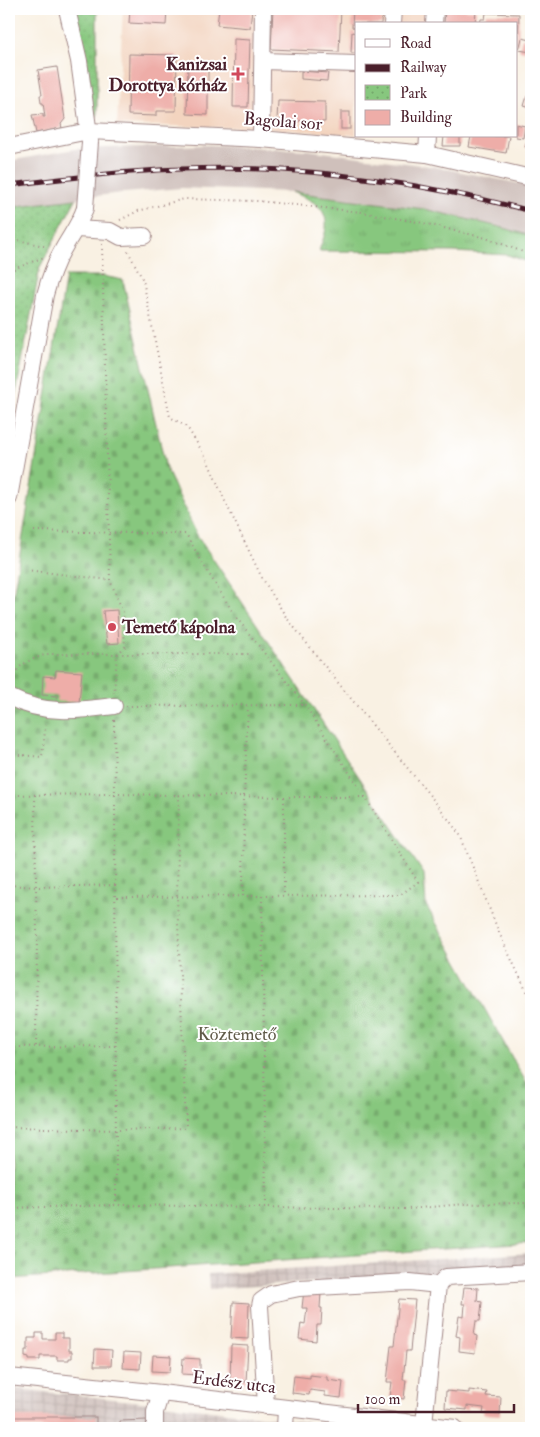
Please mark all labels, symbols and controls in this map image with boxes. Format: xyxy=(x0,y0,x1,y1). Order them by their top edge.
legend xyxy=(355,22,518,138)
text: Road xyxy=(400,34,432,53)
place label: Kanizsai Dorottya kórház xyxy=(109,53,227,97)
text: Railway xyxy=(400,58,447,77)
marker: Kanizsai Dorottya kórház xyxy=(231,67,245,81)
text: Park xyxy=(400,84,427,103)
street label: Bagolai sor xyxy=(243,107,323,136)
text: Building xyxy=(400,108,452,127)
place label: Temető kápolna xyxy=(121,616,236,639)
marker: Temető kápolna xyxy=(106,621,118,633)
park label: Köztemető xyxy=(198,1023,277,1046)
street label: Erdész utca xyxy=(191,1366,278,1399)
scale bar xyxy=(358,1382,514,1414)
text: 100 m xyxy=(365,1390,401,1409)

